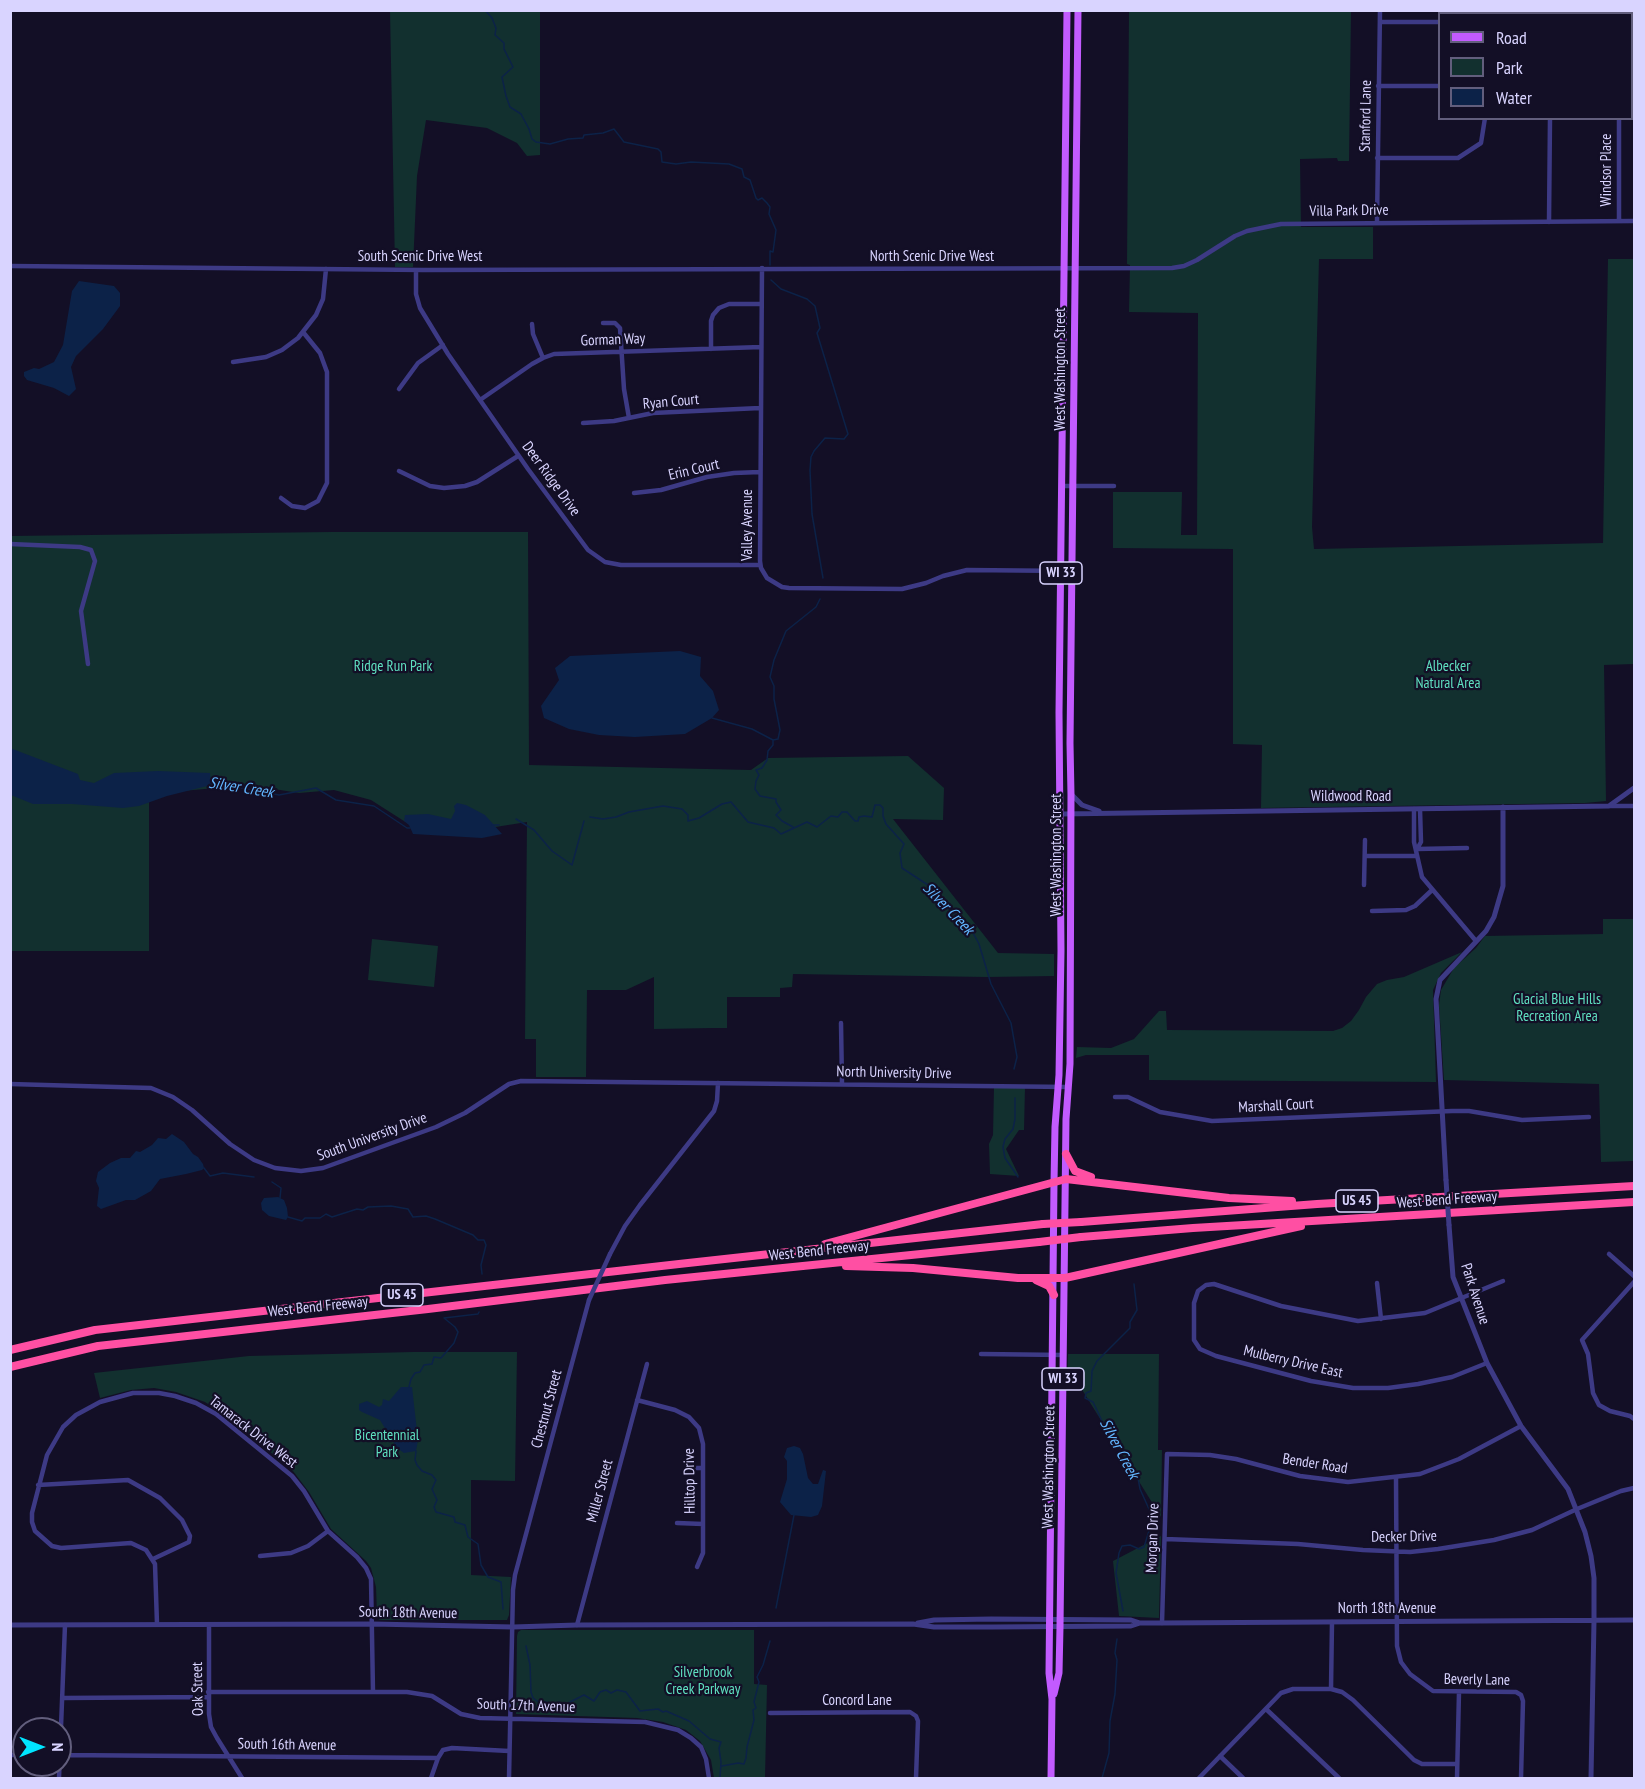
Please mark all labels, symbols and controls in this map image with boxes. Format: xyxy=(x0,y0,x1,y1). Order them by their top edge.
legend xyxy=(1438,12,1633,120)
text: Road xyxy=(1496,26,1527,49)
text: Park xyxy=(1496,56,1523,79)
street label: Stanford Lane xyxy=(1356,80,1376,152)
text: Water xyxy=(1496,86,1532,109)
street label: Windsor Place xyxy=(1598,134,1616,206)
street label: Villa Park Drive xyxy=(1309,201,1389,221)
street label: South Scenic Drive West xyxy=(358,248,482,266)
street label: North Scenic Drive West xyxy=(870,248,994,266)
street label: West Washington Street xyxy=(1052,308,1070,430)
street label: Gorman Way xyxy=(580,330,646,350)
street label: Ryan Court xyxy=(642,391,700,413)
street label: Deer Ridge Drive xyxy=(518,438,584,520)
street label: Erin Court xyxy=(667,455,721,485)
street label: Valley Avenue xyxy=(739,489,757,561)
road number: WI 33 xyxy=(1040,562,1082,584)
park label: Ridge Run Park xyxy=(354,658,432,676)
park label: Albecker Natural Area xyxy=(1416,658,1480,693)
water label: Silver Creek xyxy=(207,773,275,803)
street label: Wildwood Road xyxy=(1311,788,1391,806)
street label: West Washington Street xyxy=(1048,794,1066,916)
water label: Silver Creek xyxy=(918,879,978,939)
park label: Glacial Blue Hills Recreation Area xyxy=(1513,991,1601,1026)
street label: North University Drive xyxy=(836,1063,952,1083)
street label: Marshall Court xyxy=(1238,1095,1314,1117)
street label: South University Drive xyxy=(315,1109,429,1165)
street label: West Bend Freeway xyxy=(1396,1188,1498,1212)
road number: US 45 xyxy=(1336,1190,1378,1212)
street label: West Bend Freeway xyxy=(768,1237,870,1265)
street label: Park Avenue xyxy=(1457,1261,1493,1327)
road number: US 45 xyxy=(381,1284,423,1306)
street label: West Bend Freeway xyxy=(267,1293,369,1321)
street label: Mulberry Drive East xyxy=(1242,1342,1344,1382)
street label: Chestnut Street xyxy=(528,1368,566,1450)
road number: WI 33 xyxy=(1042,1368,1084,1390)
street label: Tamarack Drive West xyxy=(205,1392,301,1472)
street label: West Washington Street xyxy=(1039,1405,1059,1529)
water label: Silver Creek xyxy=(1095,1416,1143,1482)
park label: Bicentennial Park xyxy=(355,1427,419,1462)
street label: Hilltop Drive xyxy=(680,1448,700,1514)
street label: Bender Road xyxy=(1281,1450,1349,1478)
street label: Miller Street xyxy=(583,1458,617,1524)
street label: Morgan Drive xyxy=(1143,1503,1163,1573)
street label: Decker Drive xyxy=(1371,1527,1437,1547)
street label: North 18th Avenue xyxy=(1338,1600,1436,1618)
street label: South 18th Avenue xyxy=(359,1603,457,1623)
street label: Oak Street xyxy=(189,1662,207,1716)
park label: Silverbrook Creek Parkway xyxy=(666,1664,740,1699)
street label: Beverly Lane xyxy=(1444,1670,1510,1690)
street label: Concord Lane xyxy=(822,1692,892,1710)
street label: South 17th Avenue xyxy=(476,1695,576,1717)
north arrow xyxy=(12,1717,72,1777)
street label: South 16th Avenue xyxy=(238,1735,336,1755)
text: N xyxy=(48,1743,68,1751)

